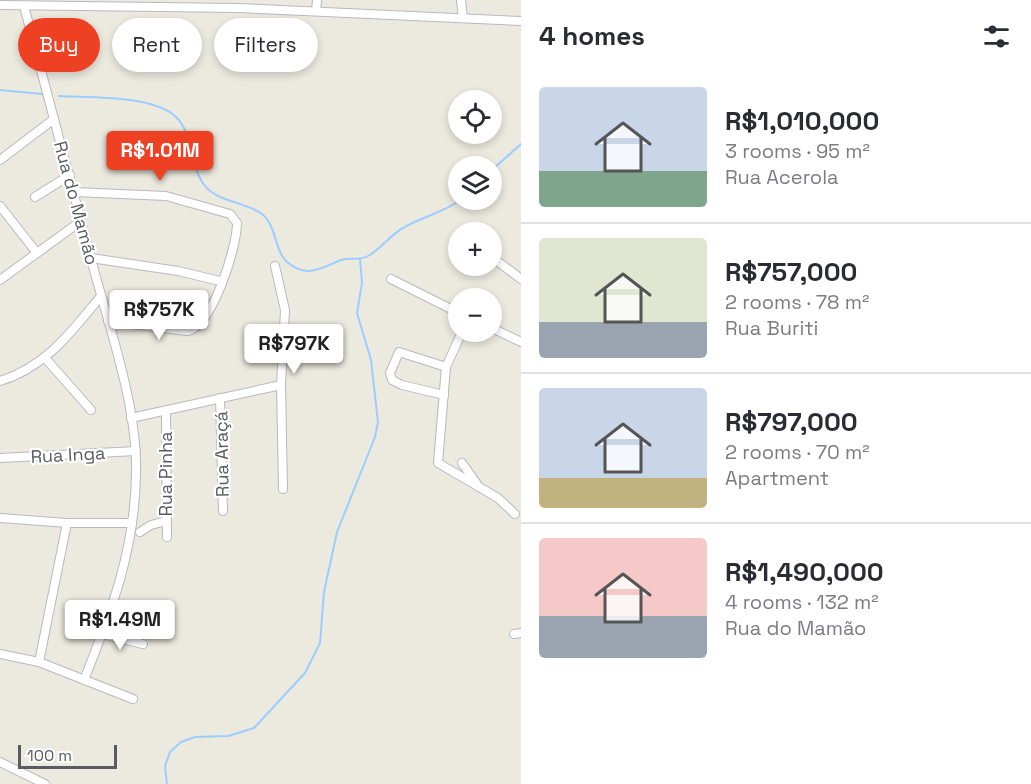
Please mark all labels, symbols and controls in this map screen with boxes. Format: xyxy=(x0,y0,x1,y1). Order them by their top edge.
chip: Buy xyxy=(18,18,100,72)
chip: Rent xyxy=(112,18,202,72)
chip: Filters xyxy=(214,18,318,72)
text: 4 homes xyxy=(539,19,645,53)
icon: filters xyxy=(980,20,1013,53)
map controls xyxy=(448,90,502,342)
button: locate xyxy=(448,90,502,144)
text: R$1,010,000 xyxy=(725,104,879,138)
icon: home xyxy=(587,111,659,183)
pin: R$1.01M xyxy=(105,131,215,182)
text: R$1.01M xyxy=(120,137,200,163)
street label: Rua do Mamão xyxy=(49,138,104,267)
text: 3 rooms · 95 m² xyxy=(725,138,870,164)
button: layers xyxy=(448,156,502,210)
text: Rua Acerola xyxy=(725,164,839,190)
button: + xyxy=(448,222,502,276)
text: R$757,000 xyxy=(725,255,857,289)
icon: home xyxy=(587,262,659,334)
button: − xyxy=(448,288,502,342)
text: 2 rooms · 78 m² xyxy=(725,289,869,315)
pin: R$757K xyxy=(110,290,208,341)
text: R$757K xyxy=(123,296,195,322)
text: Rua Buriti xyxy=(725,315,819,341)
pin: R$797K xyxy=(245,324,343,375)
text: R$797K xyxy=(258,330,330,356)
text: R$797,000 xyxy=(725,405,858,439)
street label: Rua Araçá xyxy=(209,411,234,497)
icon: home xyxy=(587,412,659,484)
street label: Rua Pinha xyxy=(154,432,177,517)
text: 2 rooms · 70 m² xyxy=(725,439,869,465)
street label: Rua Inga xyxy=(30,441,106,468)
text: Apartment xyxy=(725,465,829,491)
text: R$1,490,000 xyxy=(725,555,884,589)
icon: home xyxy=(587,562,659,634)
text: 4 rooms · 132 m² xyxy=(725,589,878,615)
pin: R$1.49M xyxy=(65,600,175,651)
text: R$1.49M xyxy=(79,606,161,632)
text: Rua do Mamão xyxy=(725,615,866,641)
scale bar xyxy=(18,742,117,770)
text: 100 m xyxy=(27,745,72,766)

